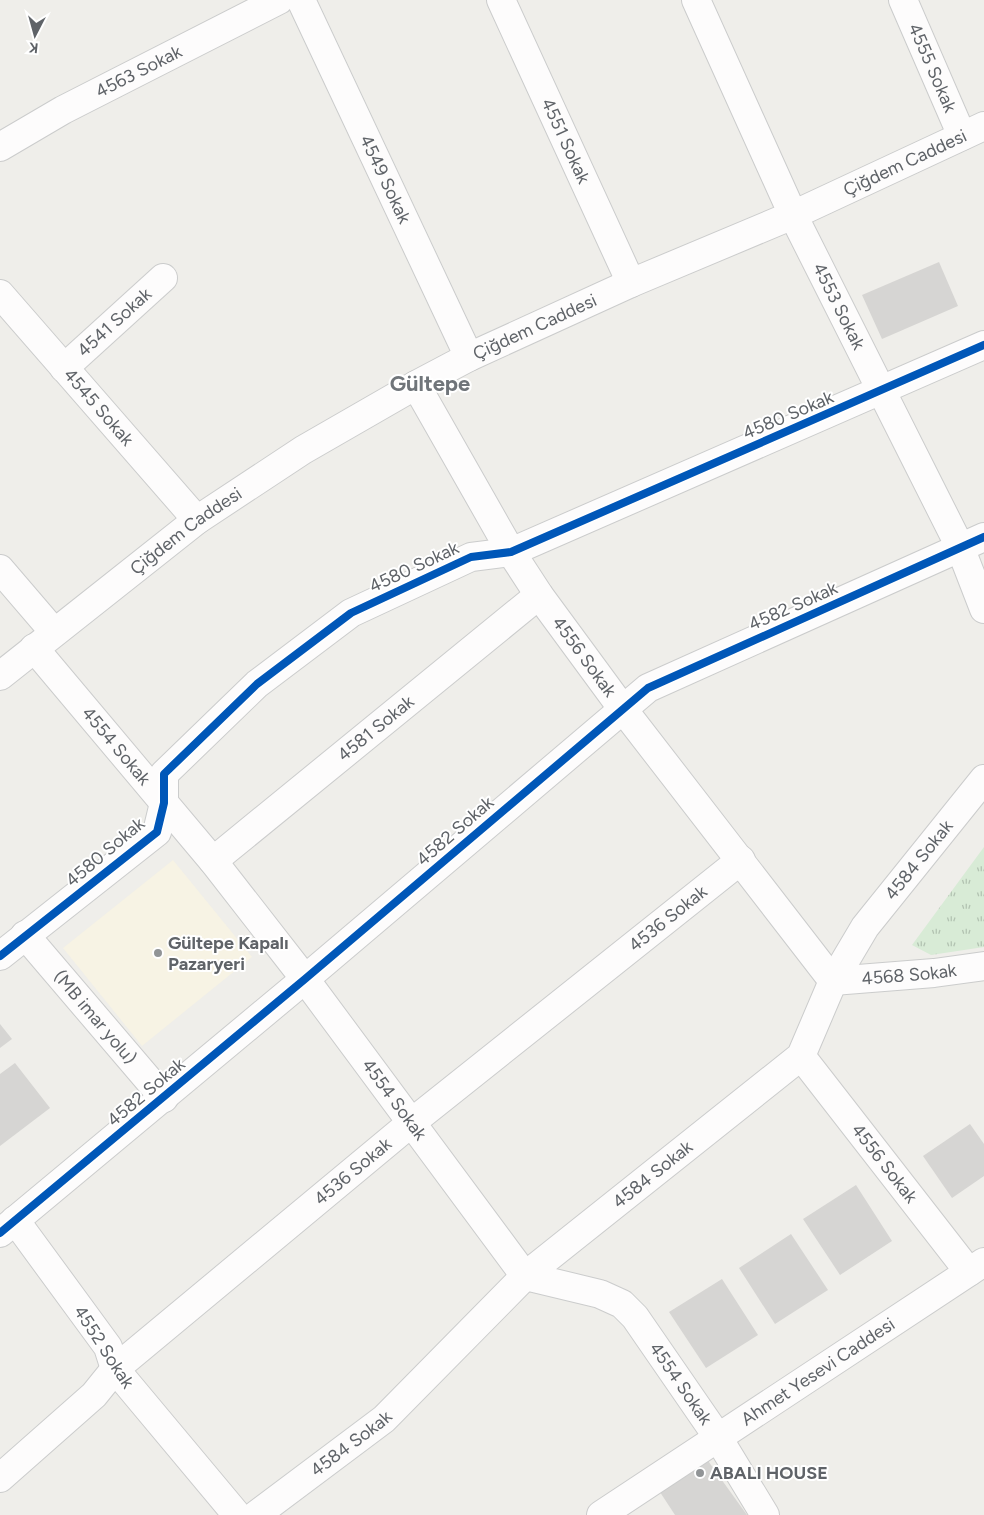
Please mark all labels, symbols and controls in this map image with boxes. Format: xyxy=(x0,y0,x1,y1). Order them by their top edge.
north arrow xyxy=(10,10,60,60)
street label: 4555 Sokak xyxy=(904,20,961,116)
text: K xyxy=(27,38,39,56)
street label: 4563 Sokak xyxy=(92,40,186,103)
street label: 4551 Sokak xyxy=(537,95,595,187)
street label: Çiğdem Caddesi xyxy=(840,125,970,201)
street label: 4549 Sokak xyxy=(355,131,416,227)
street label: 4553 Sokak xyxy=(808,259,870,353)
street label: 4541 Sokak xyxy=(73,283,156,362)
street label: Çiğdem Caddesi xyxy=(469,289,600,365)
street label: 4545 Sokak xyxy=(59,364,138,451)
district label: Gültepe xyxy=(390,370,470,397)
street label: 4580 Sokak xyxy=(739,386,837,444)
street label: Çiğdem Caddesi xyxy=(126,482,246,580)
street label: 4580 Sokak xyxy=(366,537,463,597)
street label: 4582 Sokak xyxy=(745,577,841,635)
street label: 4556 Sokak xyxy=(547,612,621,702)
street label: 4581 Sokak xyxy=(333,690,419,766)
street label: 4554 Sokak xyxy=(77,702,156,790)
street label: 4582 Sokak xyxy=(412,791,498,870)
street label: 4580 Sokak xyxy=(61,812,149,891)
street label: 4584 Sokak xyxy=(880,815,958,904)
street label: 4536 Sokak xyxy=(624,880,712,956)
place label: Gültepe Kapalı Pazaryeri xyxy=(168,932,289,975)
marker: Gültepe Kapalı Pazaryeri xyxy=(152,947,164,959)
street label: 4568 Sokak xyxy=(861,959,958,990)
street label: (MB imar yolu) xyxy=(49,966,141,1069)
street label: 4582 Sokak xyxy=(103,1053,190,1131)
street label: 4554 Sokak xyxy=(357,1055,432,1145)
street label: 4556 Sokak xyxy=(847,1119,922,1208)
street label: 4536 Sokak xyxy=(310,1133,396,1210)
street label: 4584 Sokak xyxy=(608,1136,697,1213)
street label: 4552 Sokak xyxy=(69,1301,139,1393)
street label: Ahmet Yesevi Caddesi xyxy=(737,1313,899,1430)
street label: 4554 Sokak xyxy=(645,1338,717,1429)
street label: 4584 Sokak xyxy=(306,1406,397,1481)
place label: ABALI HOUSE xyxy=(710,1462,828,1484)
marker: ABALI HOUSE xyxy=(694,1467,706,1479)

